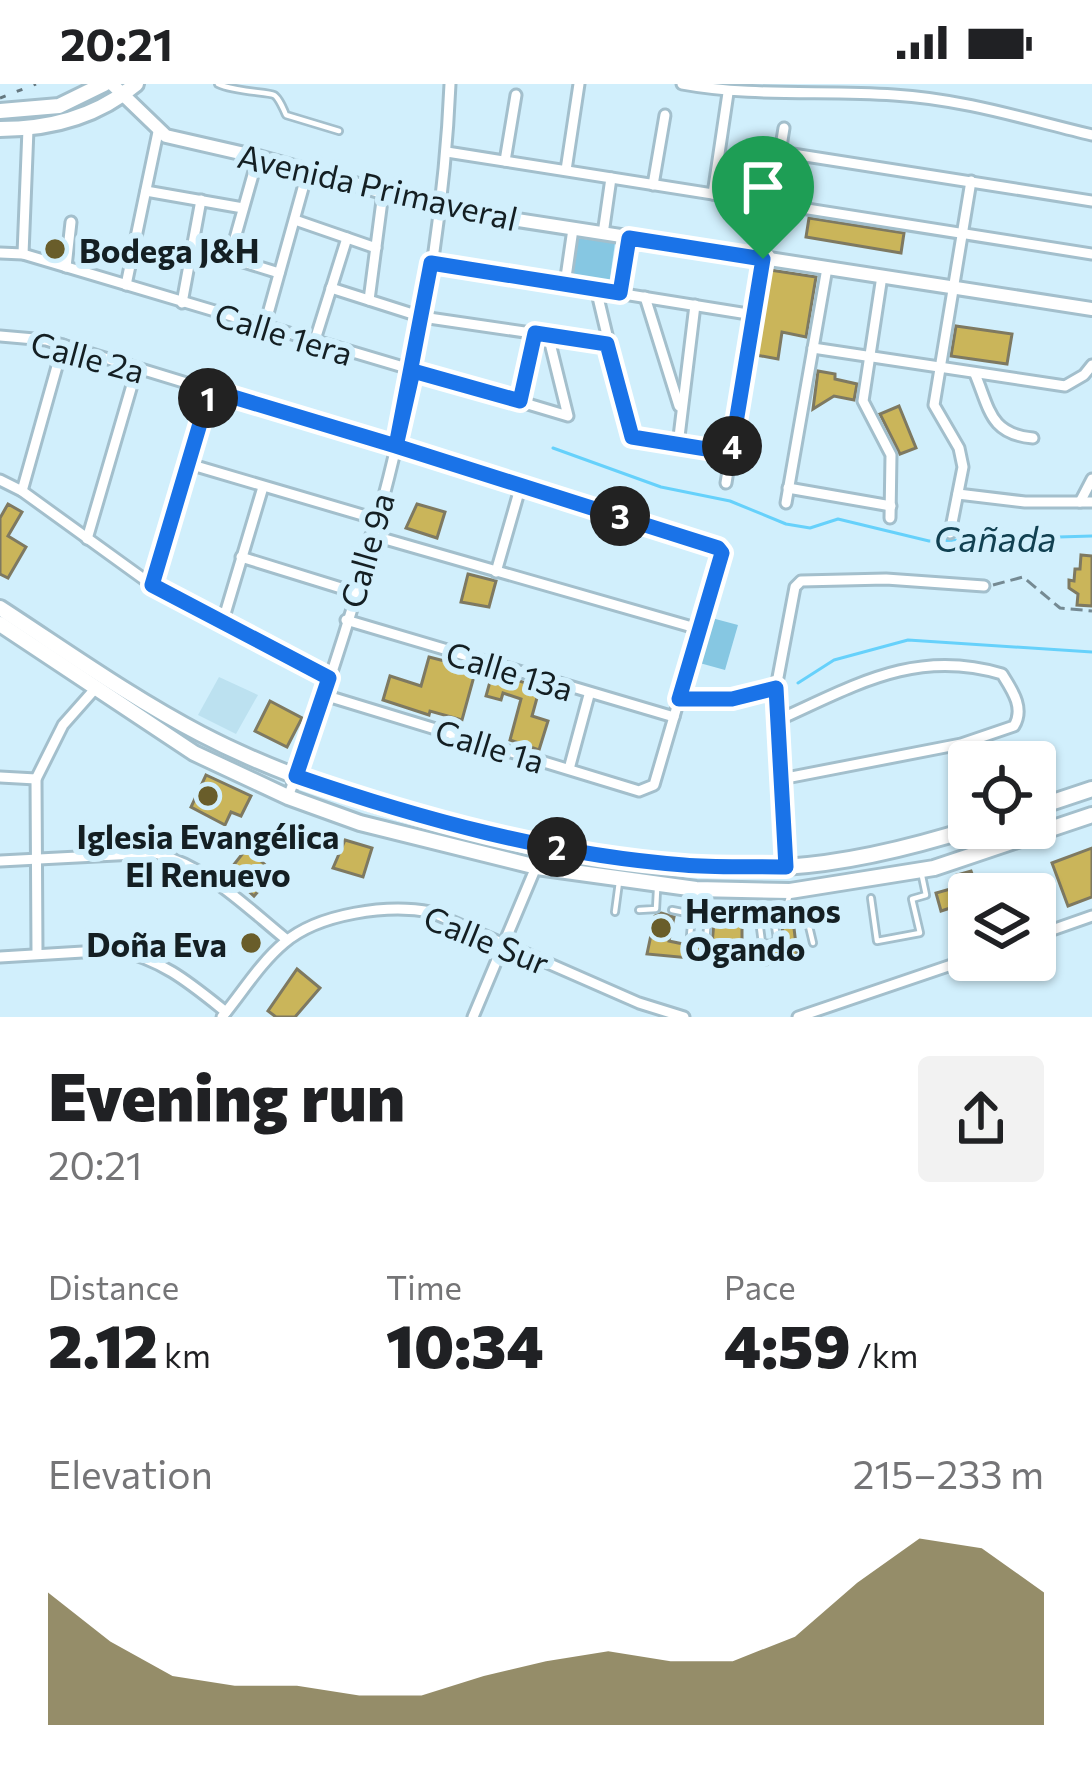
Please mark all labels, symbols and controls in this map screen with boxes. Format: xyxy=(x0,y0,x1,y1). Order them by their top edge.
text: 20:21 xyxy=(60,15,173,70)
street label: Avenida Primaveral xyxy=(234,134,522,238)
pin xyxy=(712,136,814,259)
icon: arrive xyxy=(730,154,796,220)
place label: Bodega J&H xyxy=(79,229,259,270)
marker: Bodega J&H xyxy=(42,236,68,262)
street label: Calle 1era xyxy=(210,293,358,373)
street label: Calle 2a xyxy=(27,321,149,391)
pin: 1 xyxy=(178,368,238,428)
text: 1 xyxy=(201,377,215,418)
pin: 4 xyxy=(702,416,762,476)
text: 4 xyxy=(722,425,742,466)
pin: 3 xyxy=(590,486,650,546)
street label: Calle 9a xyxy=(330,488,402,612)
text: 3 xyxy=(610,495,630,536)
water label: Cañada xyxy=(934,515,1056,559)
street label: Calle 13a xyxy=(442,631,578,709)
street label: Calle 1a xyxy=(431,709,549,781)
map controls xyxy=(948,741,1056,981)
button: locate xyxy=(948,741,1056,849)
marker: Iglesia Evangélica El Renuevo xyxy=(195,783,221,809)
place label: Iglesia Evangélica El Renuevo xyxy=(77,815,339,894)
pin: 2 xyxy=(527,817,587,877)
text: 2 xyxy=(548,826,566,867)
button: layers xyxy=(948,873,1056,981)
place label: Hermanos Ogando xyxy=(685,889,841,968)
street label: Calle Sur xyxy=(418,895,556,983)
marker: Hermanos Ogando xyxy=(648,915,674,941)
place label: Doña Eva xyxy=(86,923,227,964)
marker: Doña Eva xyxy=(238,930,264,956)
text: Evening run xyxy=(48,1054,405,1135)
button: share xyxy=(918,1056,1044,1182)
text: 20:21 xyxy=(48,1140,142,1188)
text: Distance xyxy=(48,1266,179,1307)
text: Time xyxy=(386,1266,462,1307)
text: Pace xyxy=(724,1266,796,1307)
text: 2.12 xyxy=(48,1307,158,1380)
text: 10:34 xyxy=(386,1307,544,1380)
text: 4:59 xyxy=(724,1307,851,1380)
text: km xyxy=(158,1334,211,1375)
text: /km xyxy=(851,1334,918,1375)
text: Elevation xyxy=(48,1449,213,1497)
text: 215–233 m xyxy=(853,1449,1044,1497)

